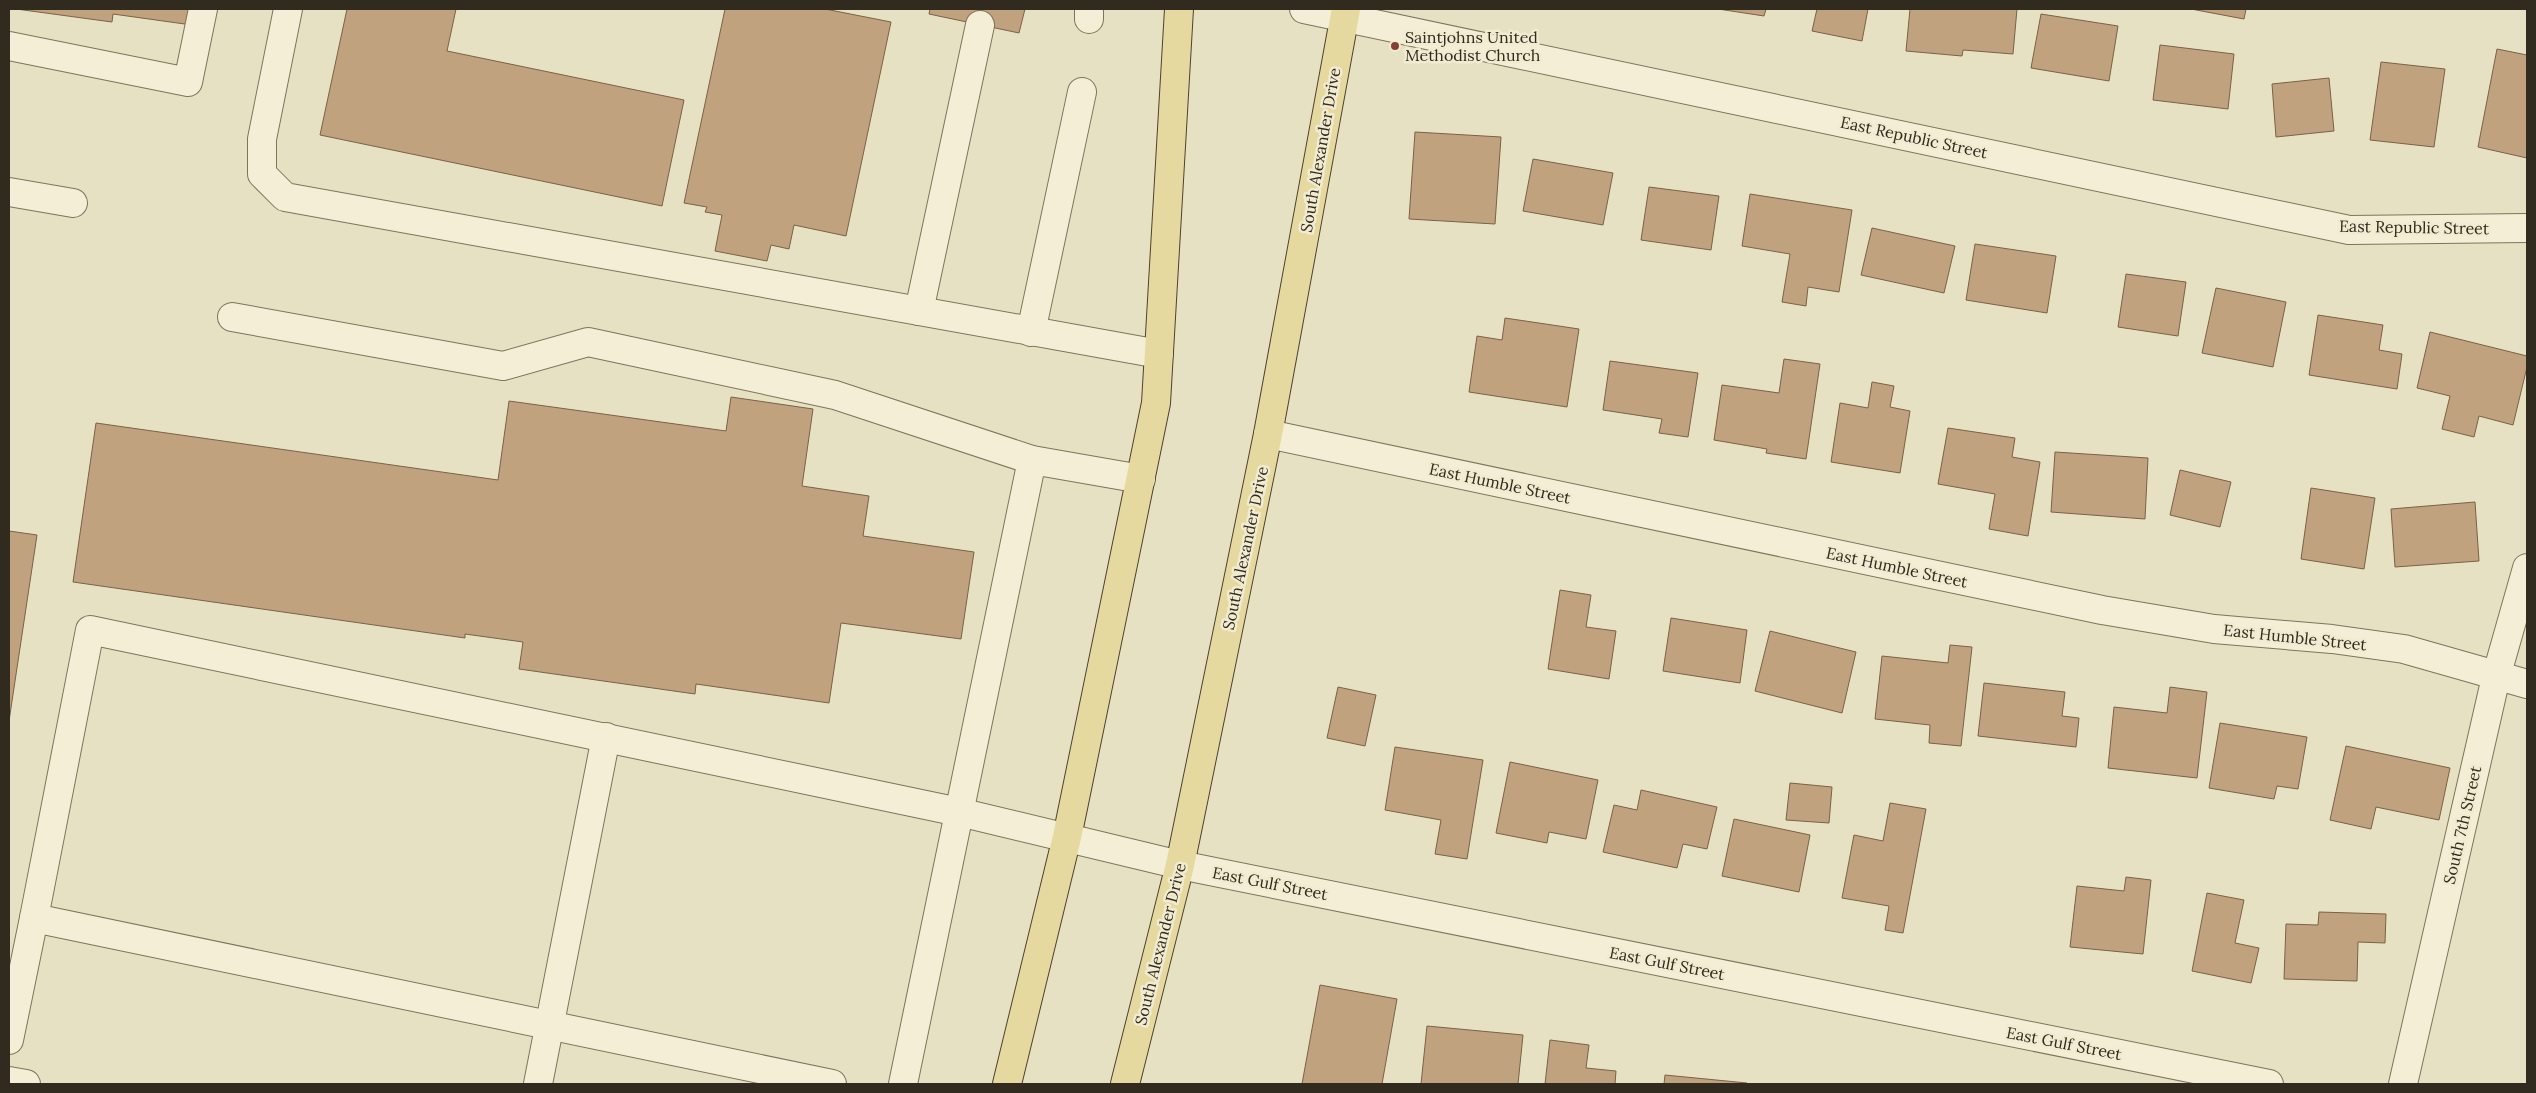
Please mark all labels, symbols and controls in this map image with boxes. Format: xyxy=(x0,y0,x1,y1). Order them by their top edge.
place label: Saintjohns United Methodist Church xyxy=(1405,27,1541,65)
marker: Saintjohns United Methodist Church xyxy=(1389,40,1401,52)
street label: South Alexander Drive xyxy=(1296,66,1344,234)
street label: East Republic Street xyxy=(1839,112,1990,163)
street label: East Republic Street xyxy=(2339,216,2490,238)
street label: East Humble Street xyxy=(1428,458,1573,508)
street label: South Alexander Drive xyxy=(1218,464,1272,632)
street label: East Humble Street xyxy=(1825,542,1970,592)
street label: East Humble Street xyxy=(2222,620,2368,655)
street label: South 7th Street xyxy=(2439,763,2485,886)
street label: South Alexander Drive xyxy=(1130,860,1190,1027)
street label: East Gulf Street xyxy=(1211,862,1330,904)
street label: East Gulf Street xyxy=(1608,942,1727,984)
street label: East Gulf Street xyxy=(2005,1022,2124,1064)

